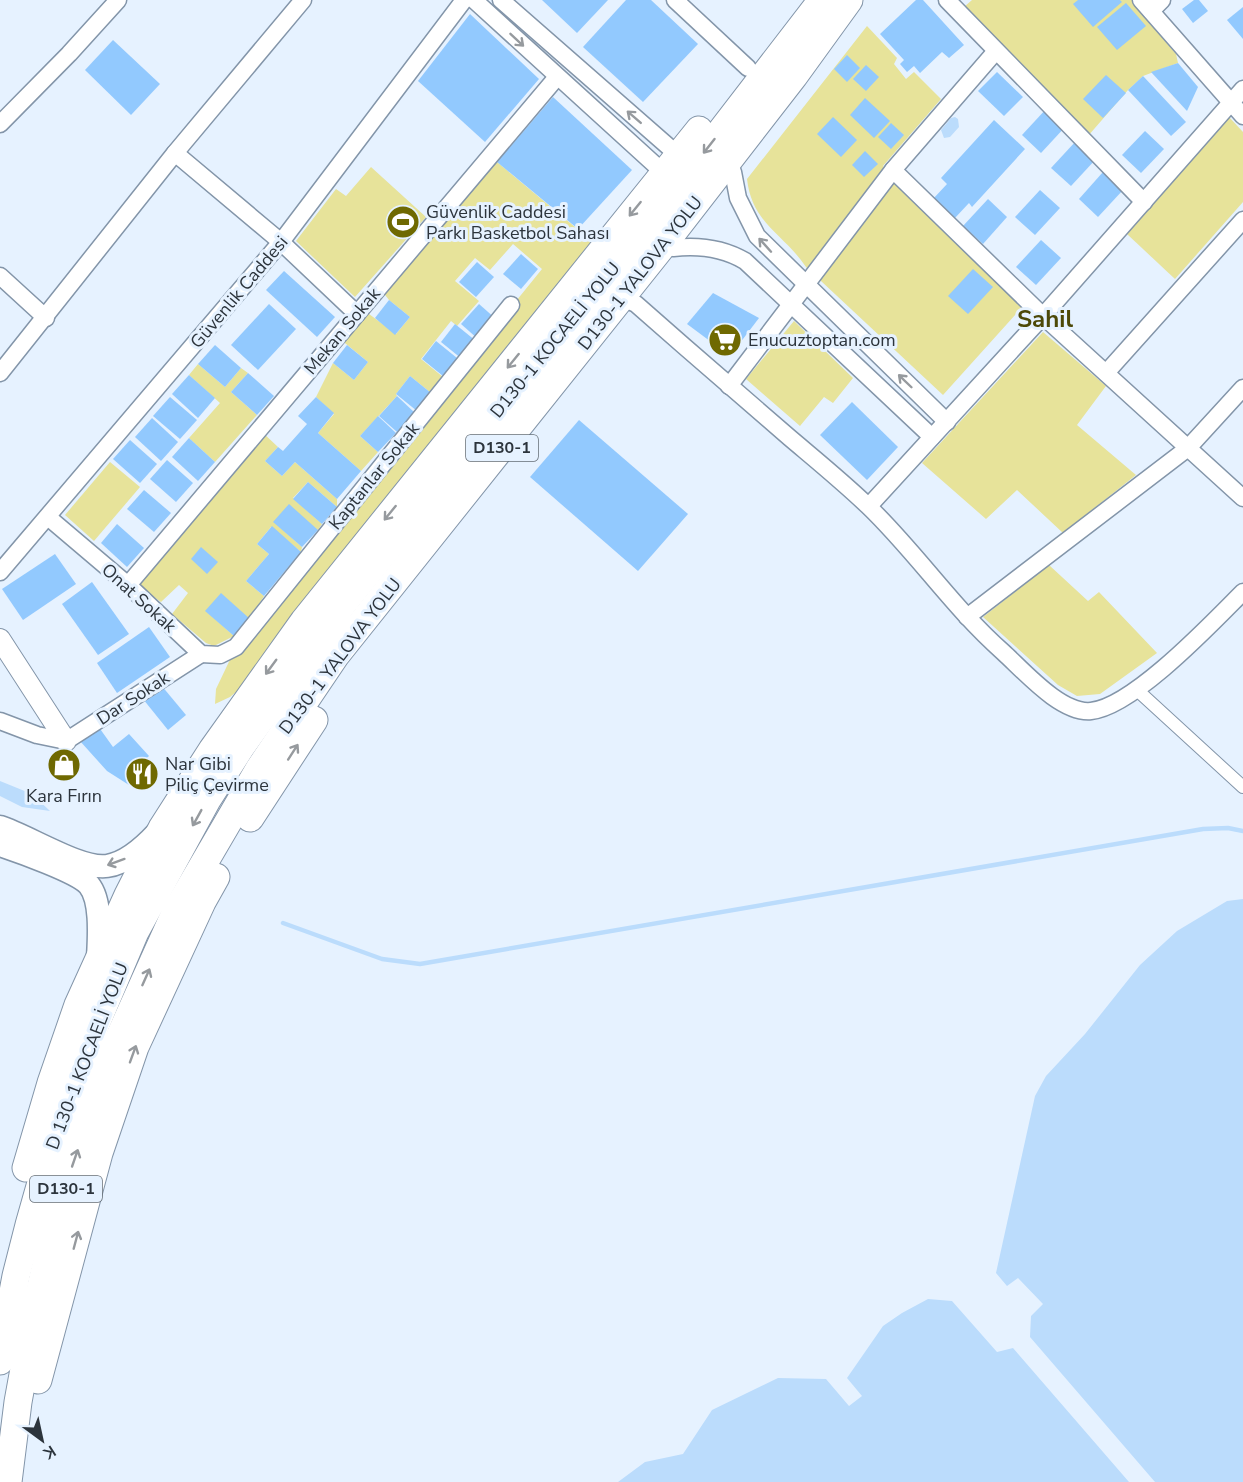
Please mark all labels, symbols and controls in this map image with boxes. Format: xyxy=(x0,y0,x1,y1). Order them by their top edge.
one-way arrow xyxy=(509,33,524,47)
one-way arrow xyxy=(627,110,642,124)
one-way arrow xyxy=(703,138,716,154)
street label: D130-1 YALOVA YOLU xyxy=(572,191,708,355)
place label: Güvenlik Caddesi Parkı Basketbol Sahası xyxy=(426,200,609,245)
one-way arrow xyxy=(628,201,641,217)
sports icon: Güvenlik Caddesi Parkı Basketbol Sahası xyxy=(385,204,421,240)
street label: Güvenlik Caddesi xyxy=(185,231,293,353)
one-way arrow xyxy=(758,238,772,253)
street label: D130-1 KOCAELİ YOLU xyxy=(485,257,625,423)
street label: Mekan Sokak xyxy=(298,282,386,380)
district label: Sahil xyxy=(1017,303,1073,335)
supermarket icon: Enucuztoptan.com xyxy=(707,322,743,358)
place label: Enucuztoptan.com xyxy=(748,328,896,352)
one-way arrow xyxy=(506,353,519,369)
one-way arrow xyxy=(898,374,913,388)
street label: Kaptanlar Sokak xyxy=(323,416,425,535)
road number: D130-1 xyxy=(466,435,538,461)
one-way arrow xyxy=(384,505,397,521)
street label: Onat Sokak xyxy=(96,558,182,639)
street label: D130-1 YALOVA YOLU xyxy=(273,573,407,739)
one-way arrow xyxy=(264,659,277,675)
street label: Dar Sokak xyxy=(92,665,175,731)
one-way arrow xyxy=(286,744,299,761)
shop icon: Kara Fırın xyxy=(46,747,82,783)
place label: Nar Gibi Piliç Çevirme xyxy=(165,752,269,797)
restaurant icon: Nar Gibi Piliç Çevirme xyxy=(124,756,160,792)
place label: Kara Fırın xyxy=(26,784,102,808)
one-way arrow xyxy=(191,809,202,827)
one-way arrow xyxy=(107,858,126,869)
street label: D 130-1 KOCAELİ YOLU xyxy=(40,959,134,1153)
one-way arrow xyxy=(141,968,153,986)
one-way arrow xyxy=(128,1045,139,1064)
one-way arrow xyxy=(70,1149,81,1168)
road number: D130-1 xyxy=(30,1176,102,1202)
one-way arrow xyxy=(70,1231,82,1250)
north arrow xyxy=(12,1410,72,1470)
text: K xyxy=(38,1440,60,1465)

